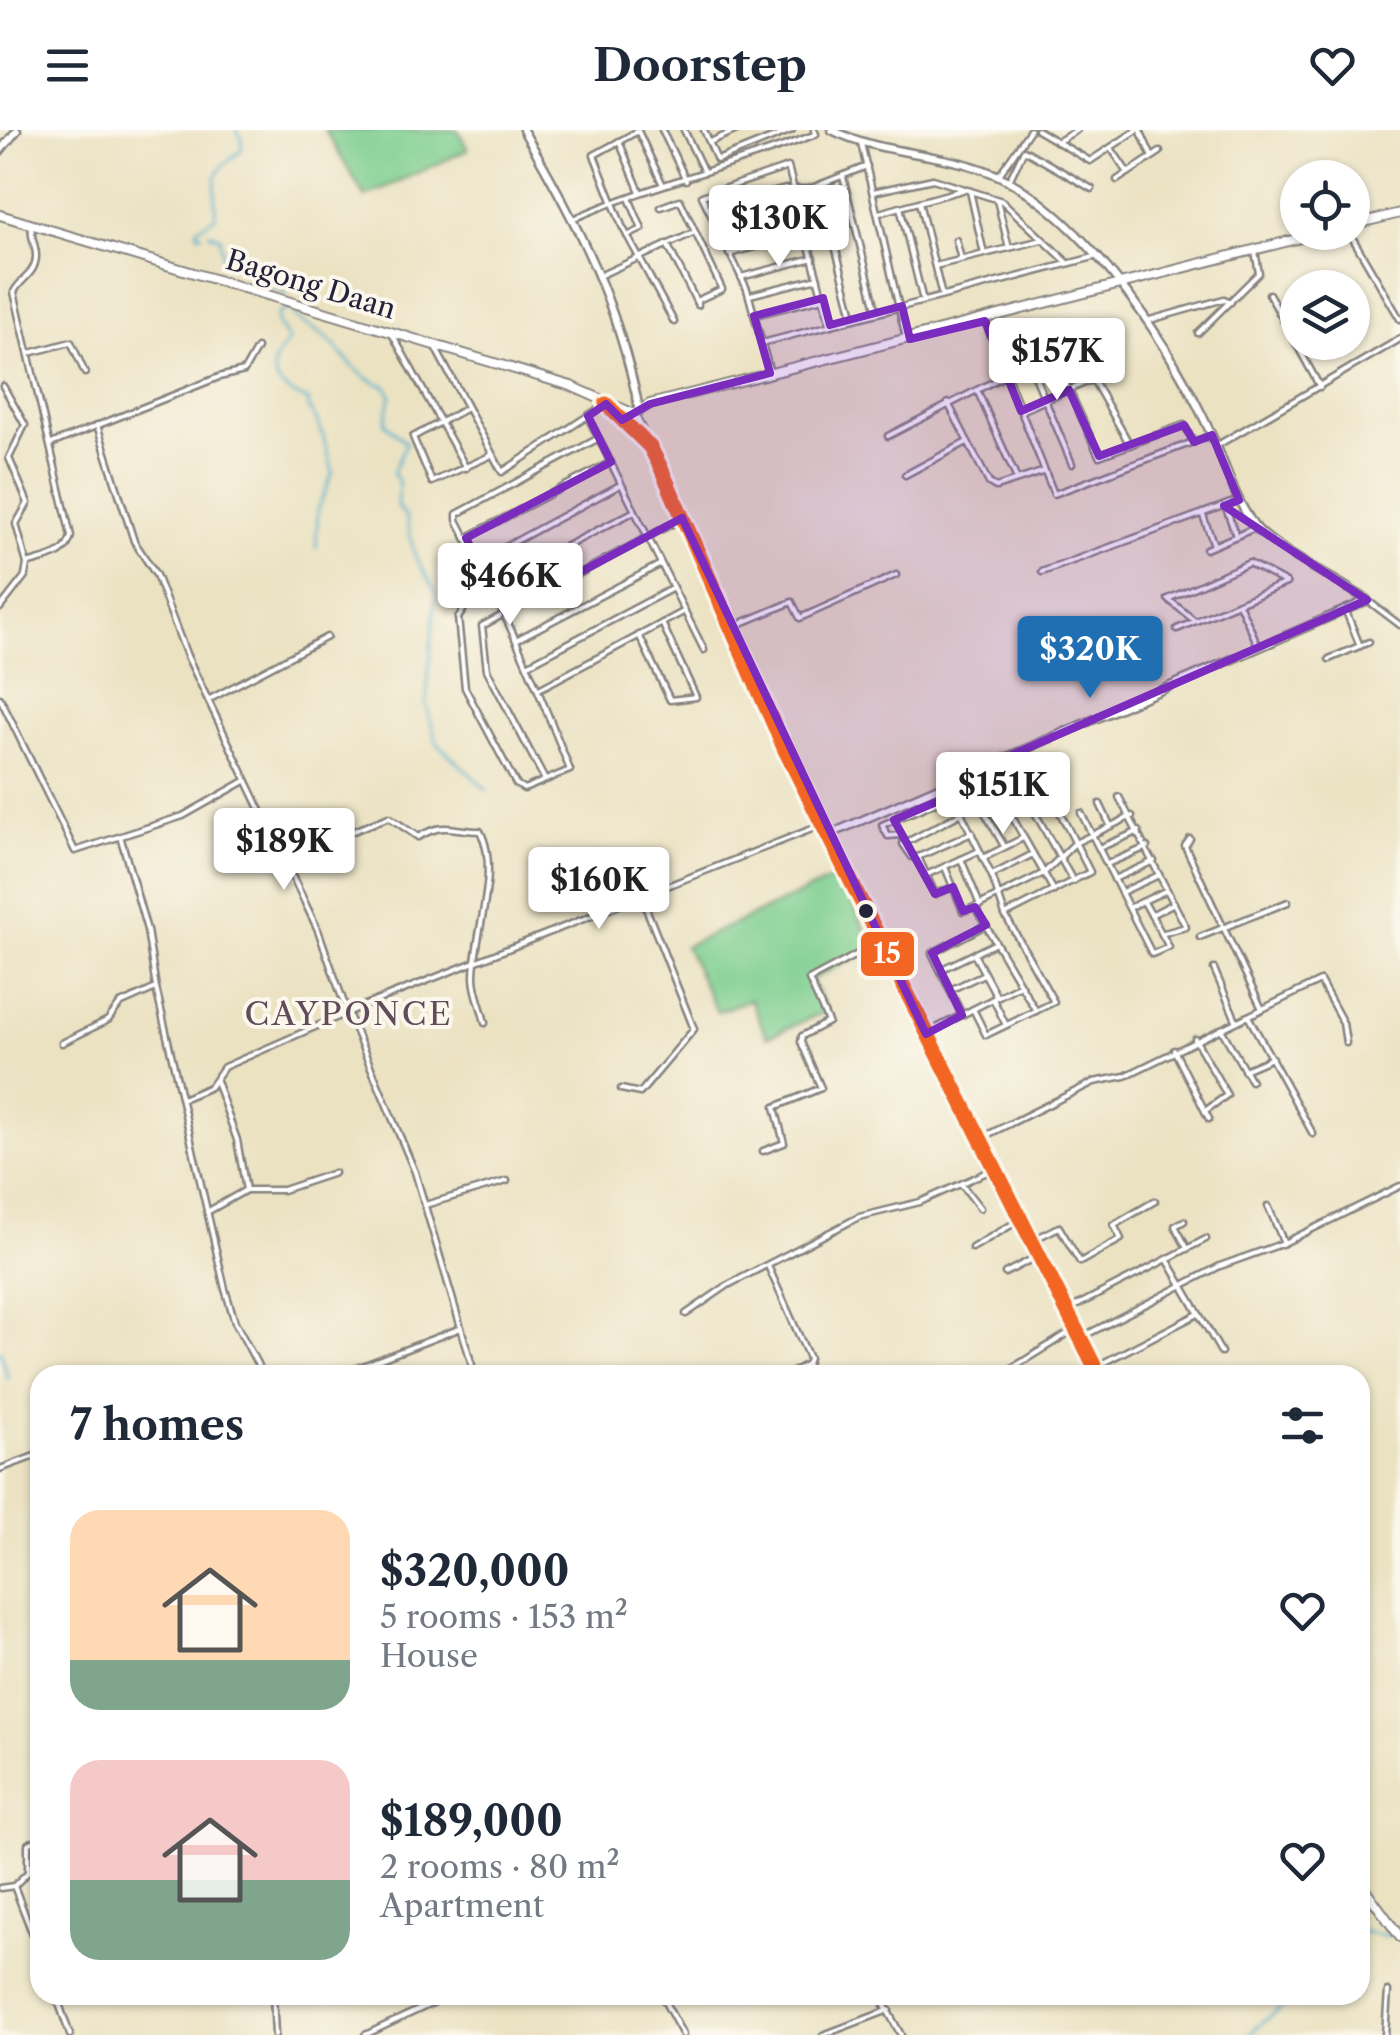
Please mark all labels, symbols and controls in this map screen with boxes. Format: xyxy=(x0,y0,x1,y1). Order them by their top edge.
text: Doorstep xyxy=(593,37,807,93)
icon: menu xyxy=(40,38,95,93)
icon: heart xyxy=(1305,38,1360,93)
map controls xyxy=(1280,160,1370,360)
button: locate xyxy=(1280,160,1370,250)
pin: $130K xyxy=(709,185,849,270)
text: $130K xyxy=(731,198,827,237)
street label: Bagong Daan xyxy=(222,242,400,326)
button: layers xyxy=(1280,270,1370,360)
pin: $157K xyxy=(987,318,1127,403)
text: $157K xyxy=(1011,331,1103,370)
pin: $466K xyxy=(440,543,580,628)
text: $466K xyxy=(460,556,560,595)
pin: $320K xyxy=(1020,616,1160,701)
text: $320K xyxy=(1040,629,1140,668)
pin: $151K xyxy=(933,752,1073,837)
text: $151K xyxy=(958,765,1048,804)
pin: $189K xyxy=(214,808,354,893)
text: $189K xyxy=(236,821,332,860)
pin: $160K xyxy=(529,847,669,932)
text: $160K xyxy=(550,860,648,899)
unlabelled marker xyxy=(856,901,876,921)
line badge: 15 xyxy=(859,930,916,978)
text: 15 xyxy=(873,936,901,970)
district label: CAYPONCE xyxy=(245,994,453,1033)
icon: filters xyxy=(1275,1398,1330,1453)
text: 7 homes xyxy=(70,1399,244,1451)
text: $320,000 xyxy=(380,1545,570,1597)
icon: home xyxy=(150,1550,270,1670)
icon: heart xyxy=(1275,1583,1330,1638)
text: 5 rooms · 153 m² xyxy=(380,1597,628,1636)
text: House xyxy=(380,1636,478,1675)
text: $189,000 xyxy=(380,1795,563,1847)
icon: home xyxy=(150,1800,270,1920)
icon: heart xyxy=(1275,1833,1330,1888)
text: 2 rooms · 80 m² xyxy=(380,1847,620,1886)
text: Apartment xyxy=(380,1886,544,1925)

